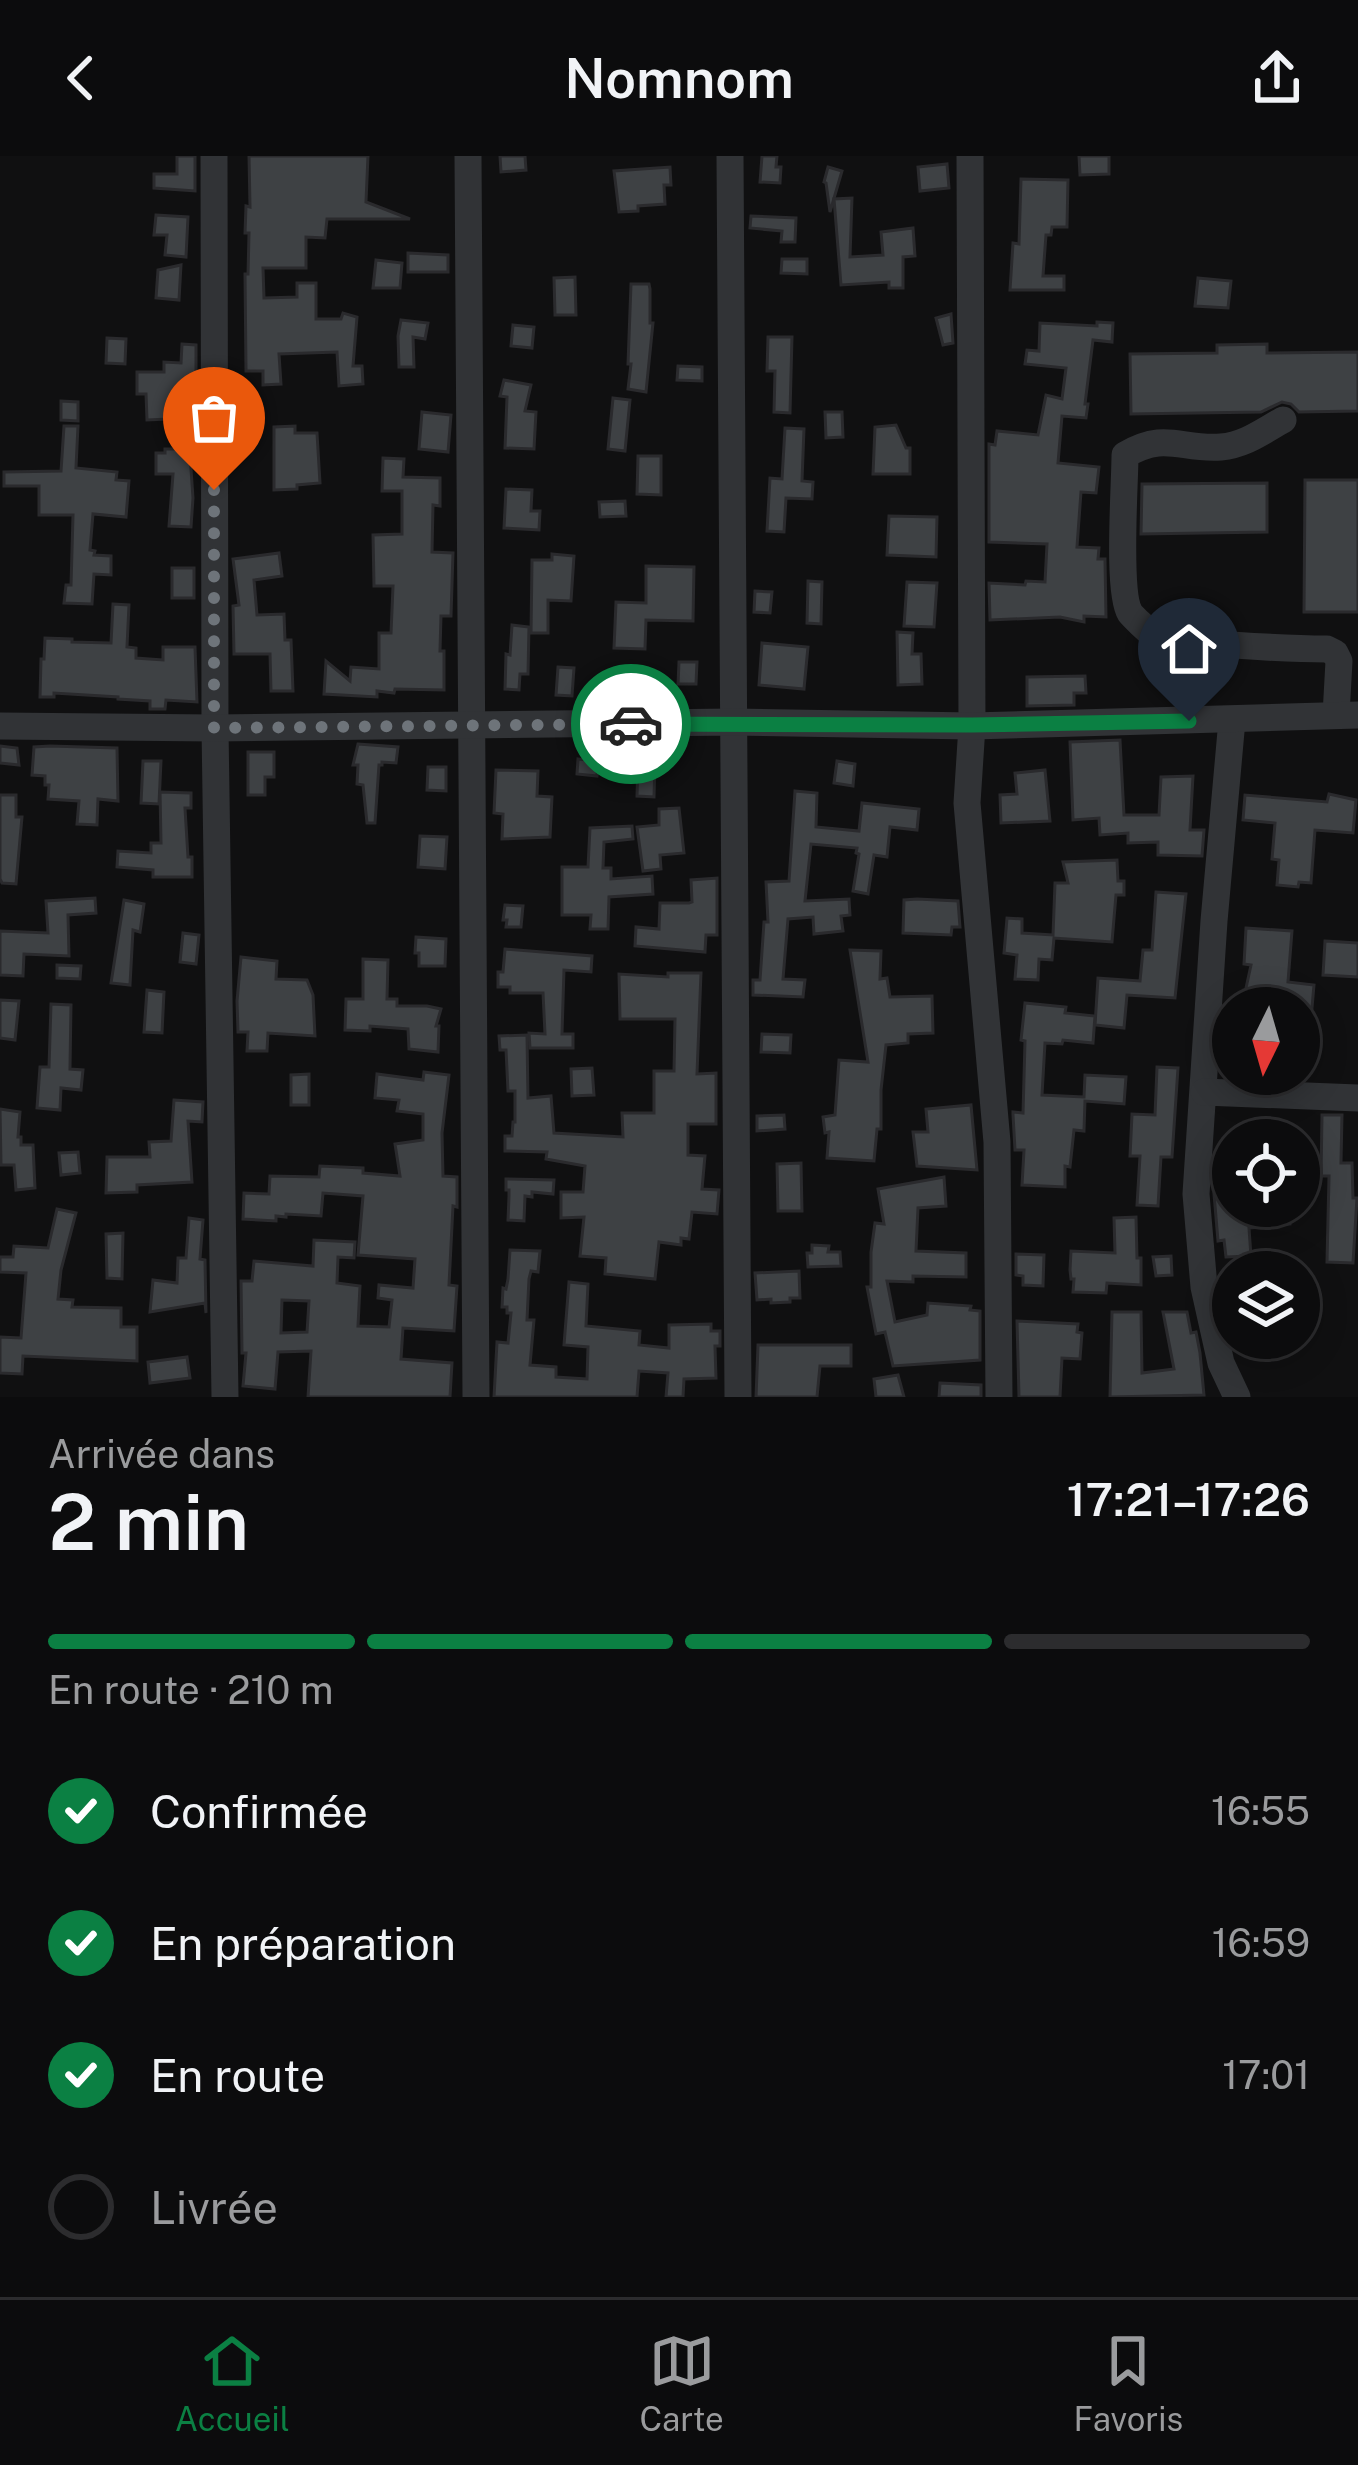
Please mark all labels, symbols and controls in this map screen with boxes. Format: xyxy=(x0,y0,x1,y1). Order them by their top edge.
icon: back xyxy=(48,45,114,111)
icon: share xyxy=(1244,45,1310,111)
text: Nomnom xyxy=(564,47,794,110)
pin xyxy=(163,367,265,490)
icon: bag xyxy=(181,385,247,451)
pin xyxy=(1138,598,1240,721)
icon: home xyxy=(1156,616,1222,682)
courier xyxy=(571,664,691,784)
icon: car xyxy=(598,691,664,757)
north arrow xyxy=(1212,987,1320,1095)
map controls xyxy=(1212,987,1320,1359)
button: locate xyxy=(1212,1119,1320,1227)
button: layers xyxy=(1212,1251,1320,1359)
text: Arrivée dans xyxy=(48,1431,275,1477)
text: 17:21–17:26 xyxy=(1067,1473,1310,1526)
text: 2 min xyxy=(48,1476,249,1568)
text: En route · 210 m xyxy=(48,1667,334,1713)
icon: check xyxy=(48,1778,114,1844)
text: Confirmée xyxy=(150,1785,368,1838)
text: 16:55 xyxy=(1211,1788,1310,1834)
icon: check xyxy=(48,1910,114,1976)
text: En préparation xyxy=(150,1917,456,1970)
text: 16:59 xyxy=(1212,1920,1310,1966)
icon: check xyxy=(48,2042,114,2108)
text: En route xyxy=(150,2049,325,2102)
text: 17:01 xyxy=(1222,2052,1310,2098)
text: Livrée xyxy=(150,2181,278,2234)
tab: Accueil xyxy=(175,2328,290,2438)
tab: Carte xyxy=(639,2328,724,2438)
tab: Favoris xyxy=(1073,2328,1183,2438)

